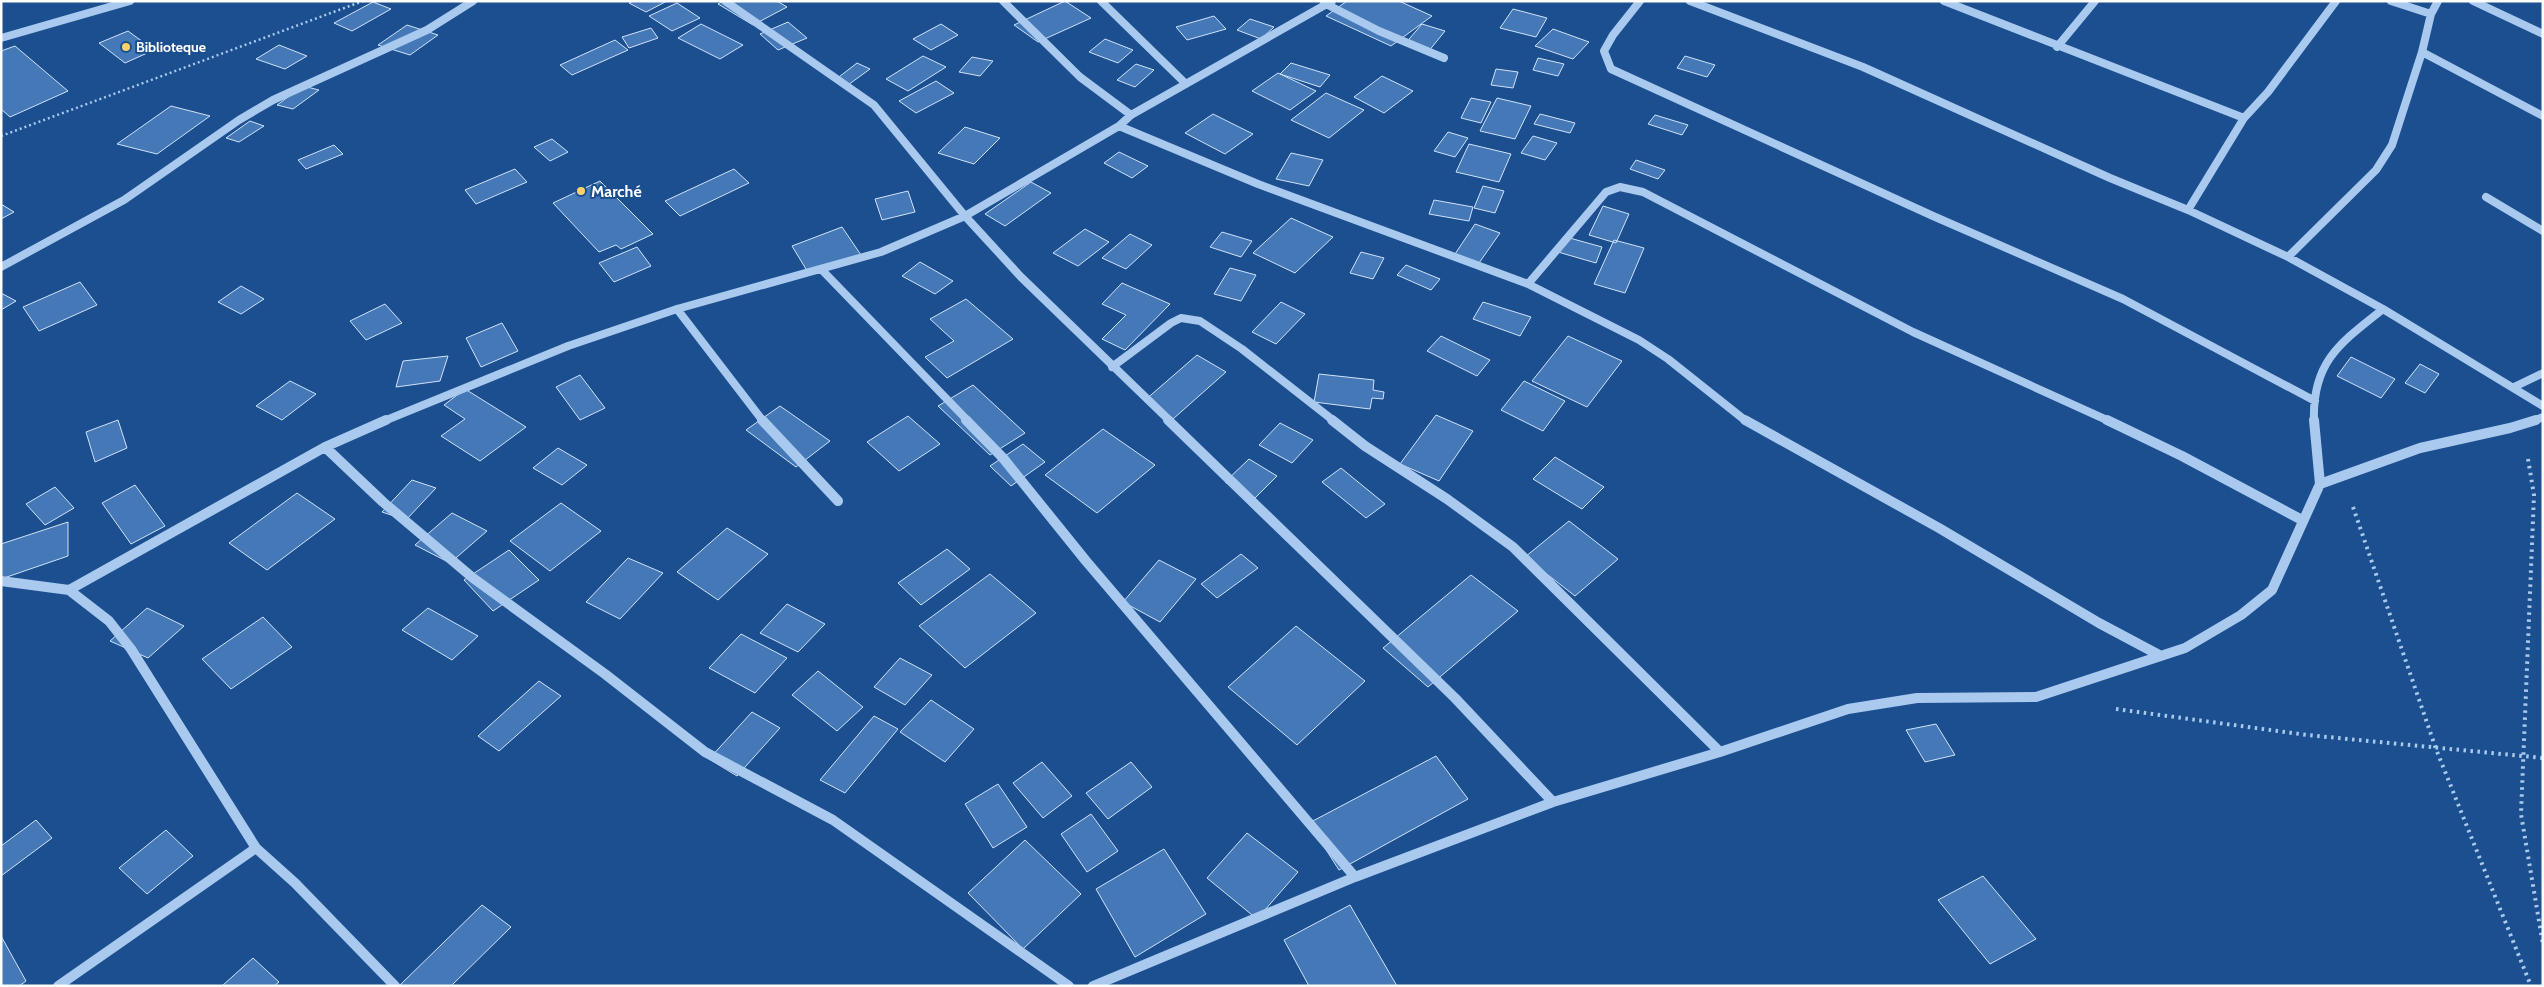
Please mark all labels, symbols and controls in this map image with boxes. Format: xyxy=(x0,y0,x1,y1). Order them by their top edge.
place label: Biblioteque xyxy=(136,38,206,56)
marker: Biblioteque xyxy=(120,41,132,53)
place label: Marché xyxy=(591,182,642,201)
marker: Marché xyxy=(575,185,587,197)

